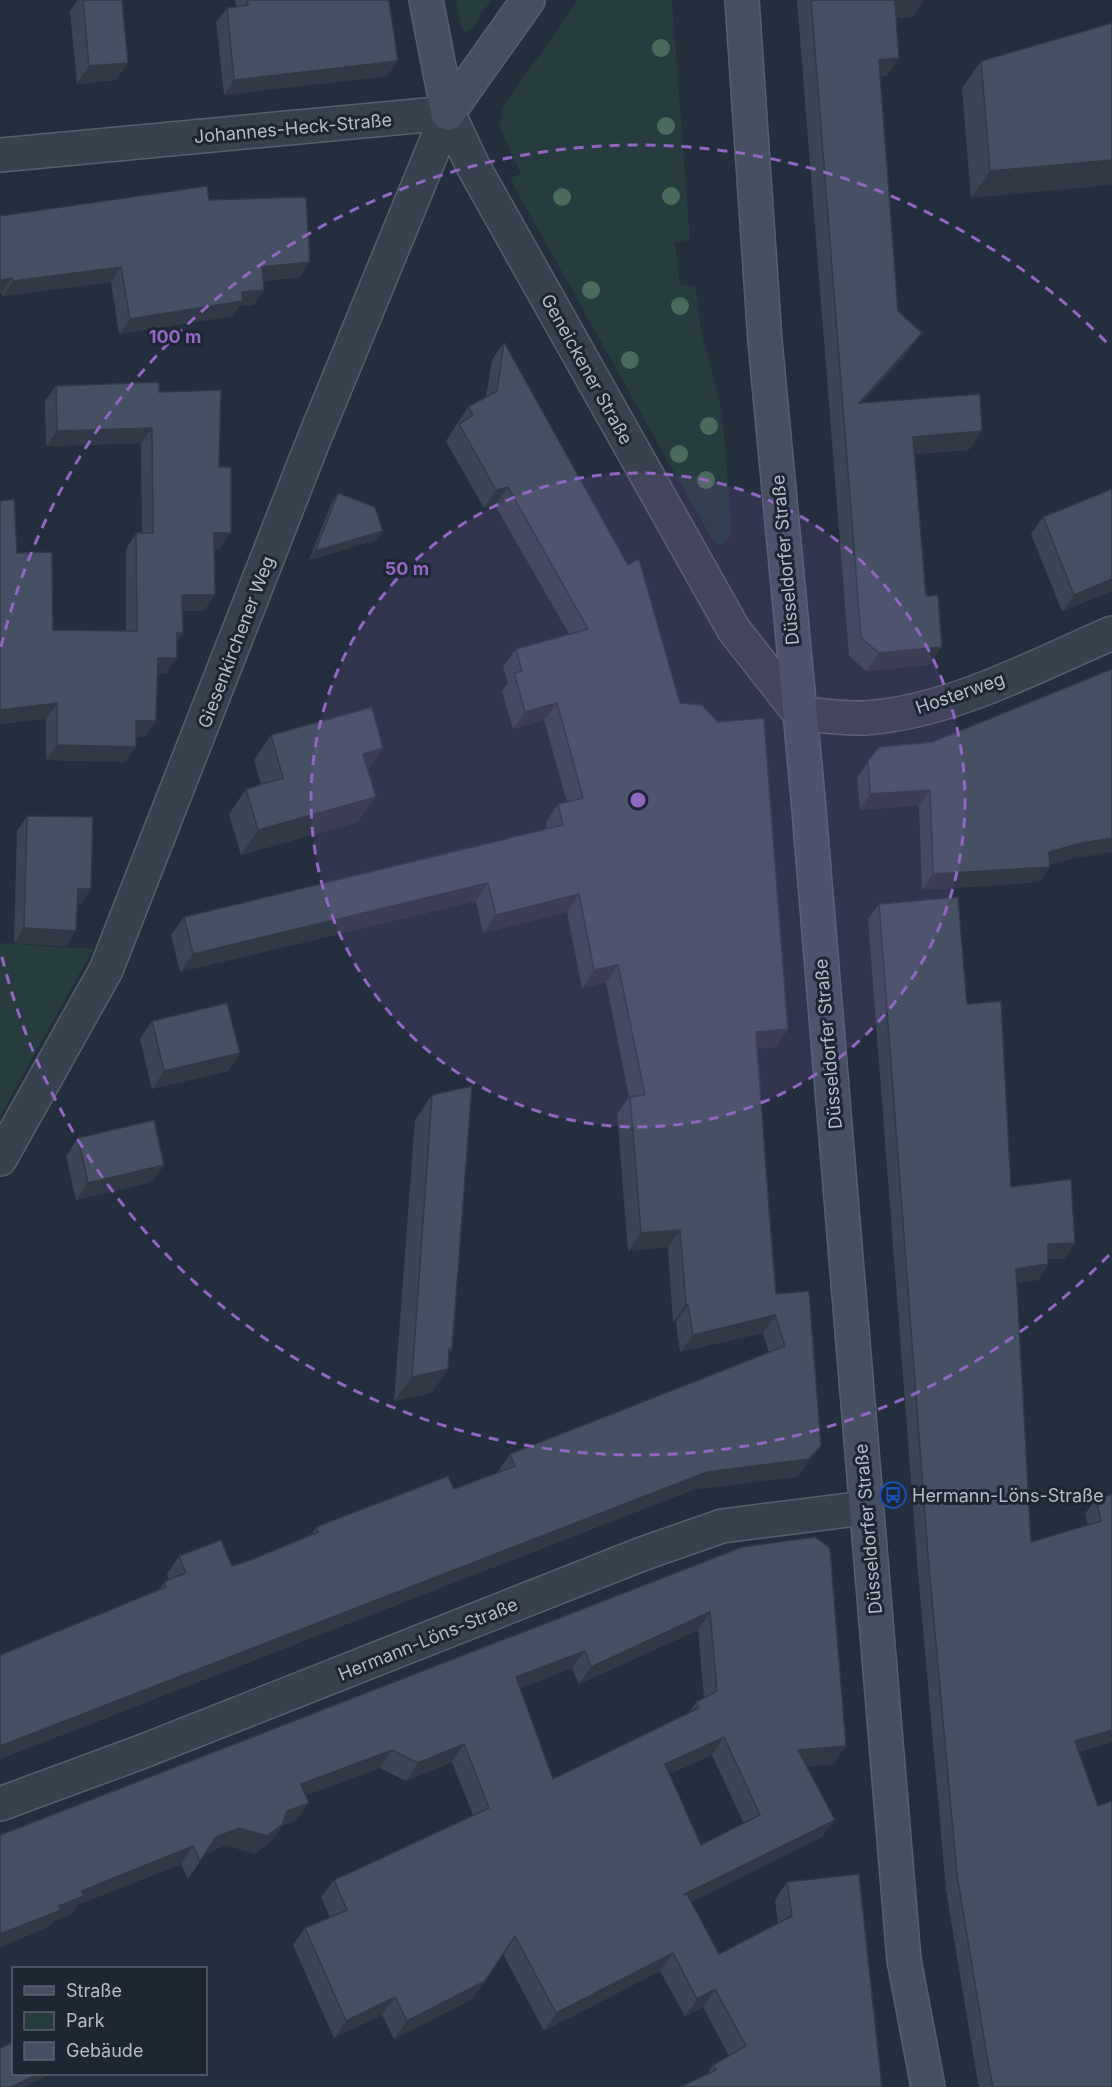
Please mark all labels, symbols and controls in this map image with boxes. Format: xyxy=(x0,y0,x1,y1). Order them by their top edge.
street label: Johannes-Heck-Straße xyxy=(193,109,393,147)
street label: Geneickener Straße xyxy=(537,290,637,448)
text: 100 m xyxy=(149,326,201,347)
street label: Düsseldorfer Straße xyxy=(767,474,803,646)
street label: Giesenkirchener Weg xyxy=(194,553,278,731)
text: 50 m xyxy=(385,558,429,579)
street label: Hosterweg xyxy=(913,668,1007,718)
centre of rings xyxy=(628,790,648,810)
street label: Düsseldorfer Straße xyxy=(810,958,846,1130)
street label: Düsseldorfer Straße xyxy=(850,1443,886,1615)
bus stop icon: Hermann-Löns-Straße xyxy=(878,1480,908,1510)
place label: Hermann-Löns-Straße xyxy=(912,1485,1104,1506)
street label: Hermann-Löns-Straße xyxy=(335,1593,521,1685)
legend xyxy=(12,1967,207,2075)
text: Straße xyxy=(66,1980,122,2001)
text: Park xyxy=(66,2010,105,2031)
text: Gebäude xyxy=(66,2040,143,2061)

